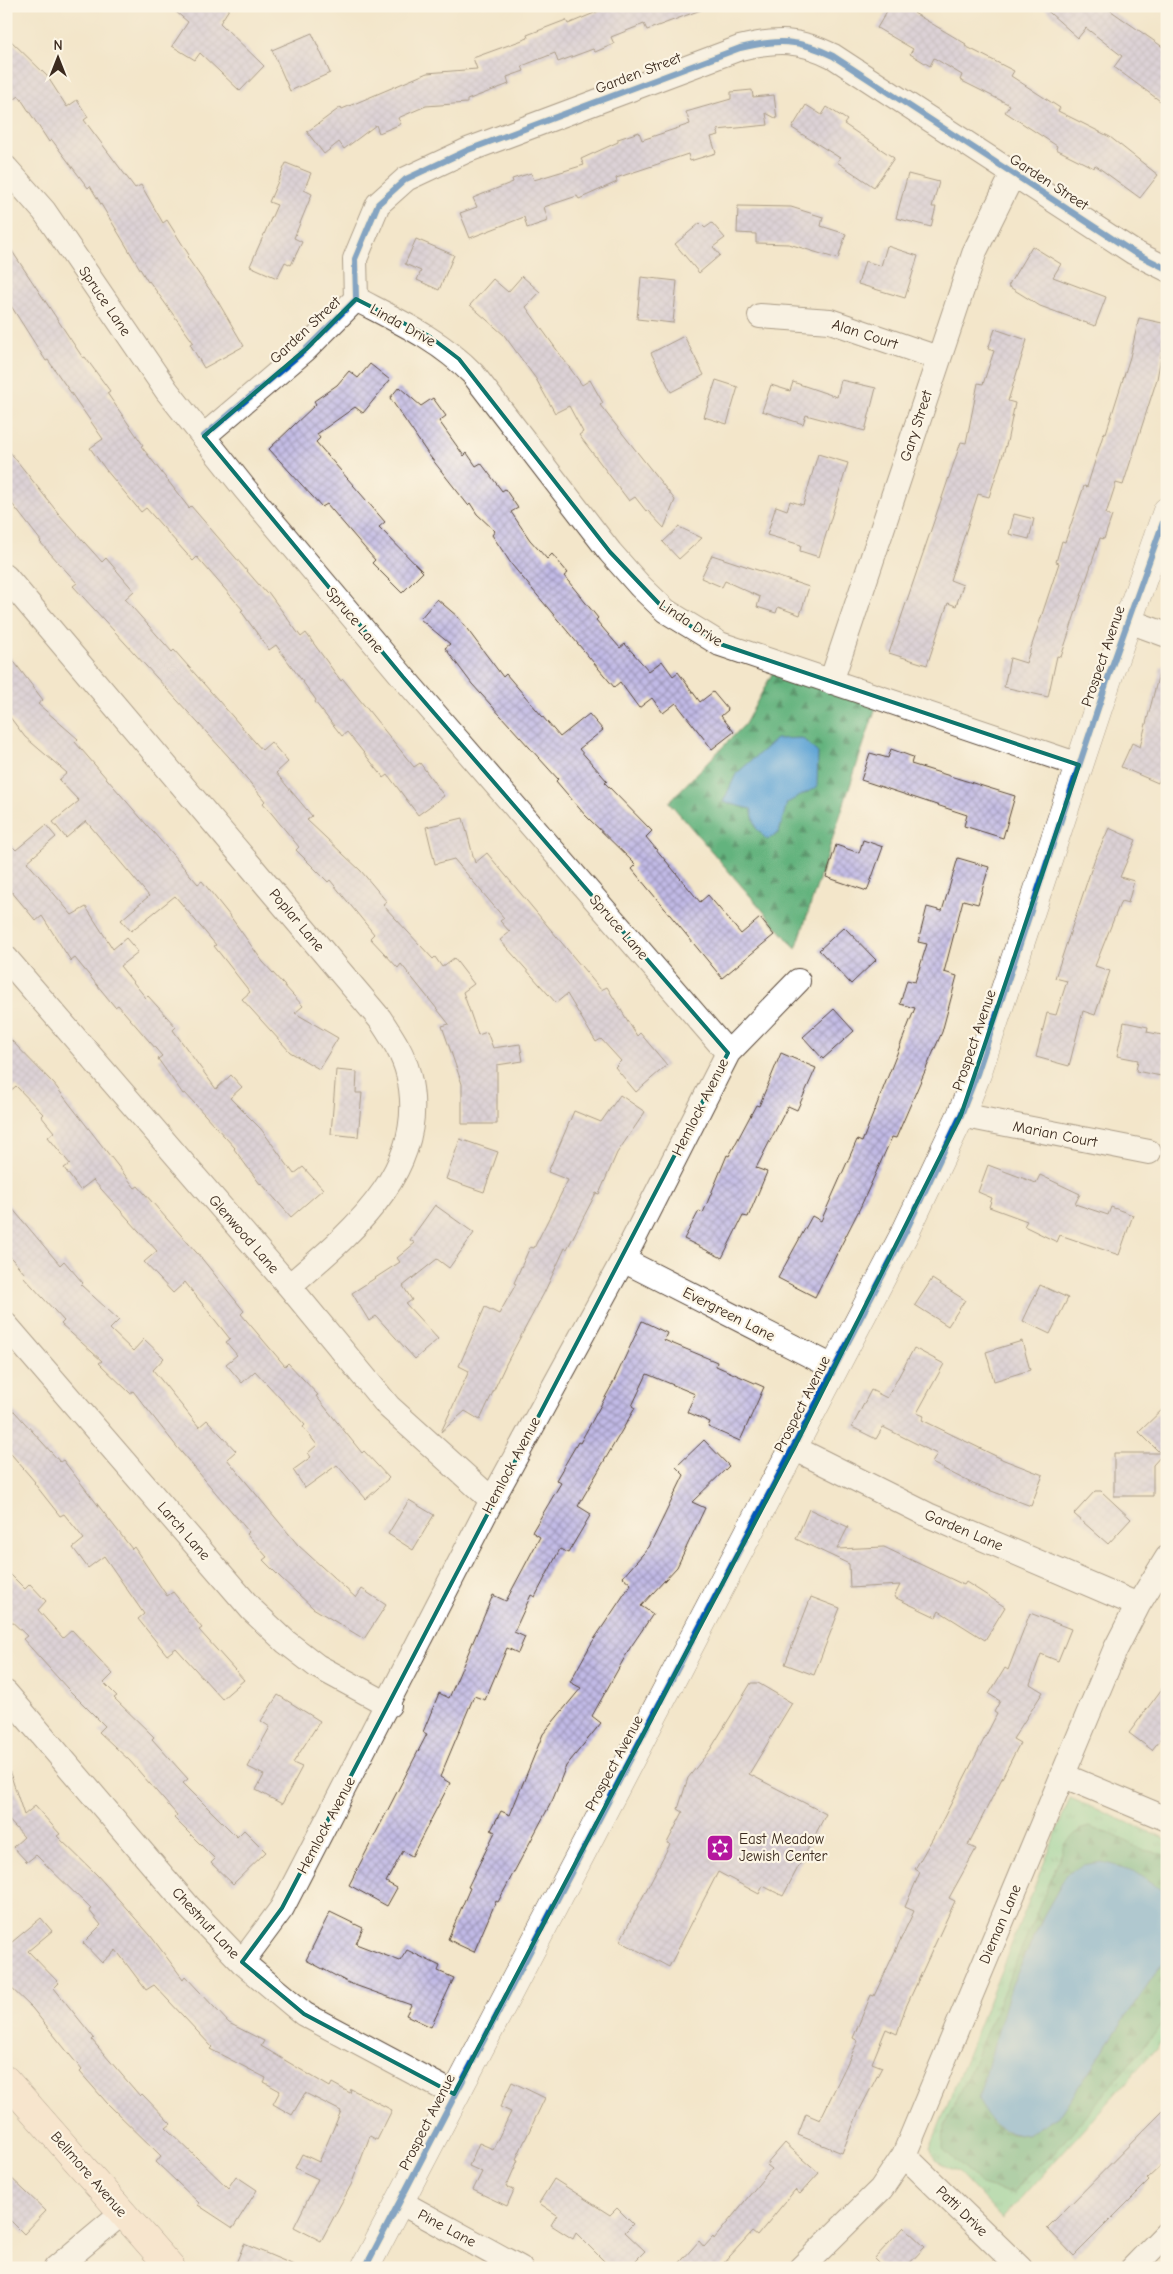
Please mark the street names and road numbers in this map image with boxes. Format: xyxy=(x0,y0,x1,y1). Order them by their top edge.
street label: Garden Street xyxy=(593,48,684,98)
street label: Garden Street xyxy=(1006,150,1092,215)
street label: Spruce Lane xyxy=(75,263,135,340)
street label: Garden Street xyxy=(266,292,345,367)
street label: Linda Drive xyxy=(367,300,439,351)
street label: Alan Court xyxy=(830,315,901,353)
street label: Gary Street xyxy=(896,387,936,464)
street label: Spruce Lane xyxy=(322,583,388,657)
street label: Linda Drive xyxy=(656,596,727,650)
street label: Prospect Avenue xyxy=(1077,603,1129,709)
street label: Poplar Lane xyxy=(266,885,329,955)
street label: Spruce Lane xyxy=(586,891,652,964)
street label: Prospect Avenue xyxy=(948,987,1000,1093)
street label: Hemlock Avenue xyxy=(668,1055,733,1159)
street label: Marian Court xyxy=(1011,1117,1100,1151)
street label: Glenwood Lane xyxy=(205,1191,283,1277)
street label: Evergreen Lane xyxy=(680,1283,778,1345)
street label: Prospect Avenue xyxy=(770,1352,834,1455)
street label: Hemlock Avenue xyxy=(478,1413,544,1517)
street label: Larch Lane xyxy=(154,1498,215,1564)
street label: Garden Lane xyxy=(922,1505,1006,1555)
street label: Prospect Avenue xyxy=(581,1712,647,1814)
street label: Hemlock Avenue xyxy=(293,1773,359,1877)
street label: Dieman Lane xyxy=(975,1881,1025,1966)
street label: Chestnut Lane xyxy=(168,1883,244,1963)
street label: Prospect Avenue xyxy=(395,2070,459,2173)
street label: Bellmore Avenue xyxy=(47,2127,131,2221)
street label: Patti Drive xyxy=(932,2182,992,2240)
street label: Pine Lane xyxy=(415,2205,480,2251)

